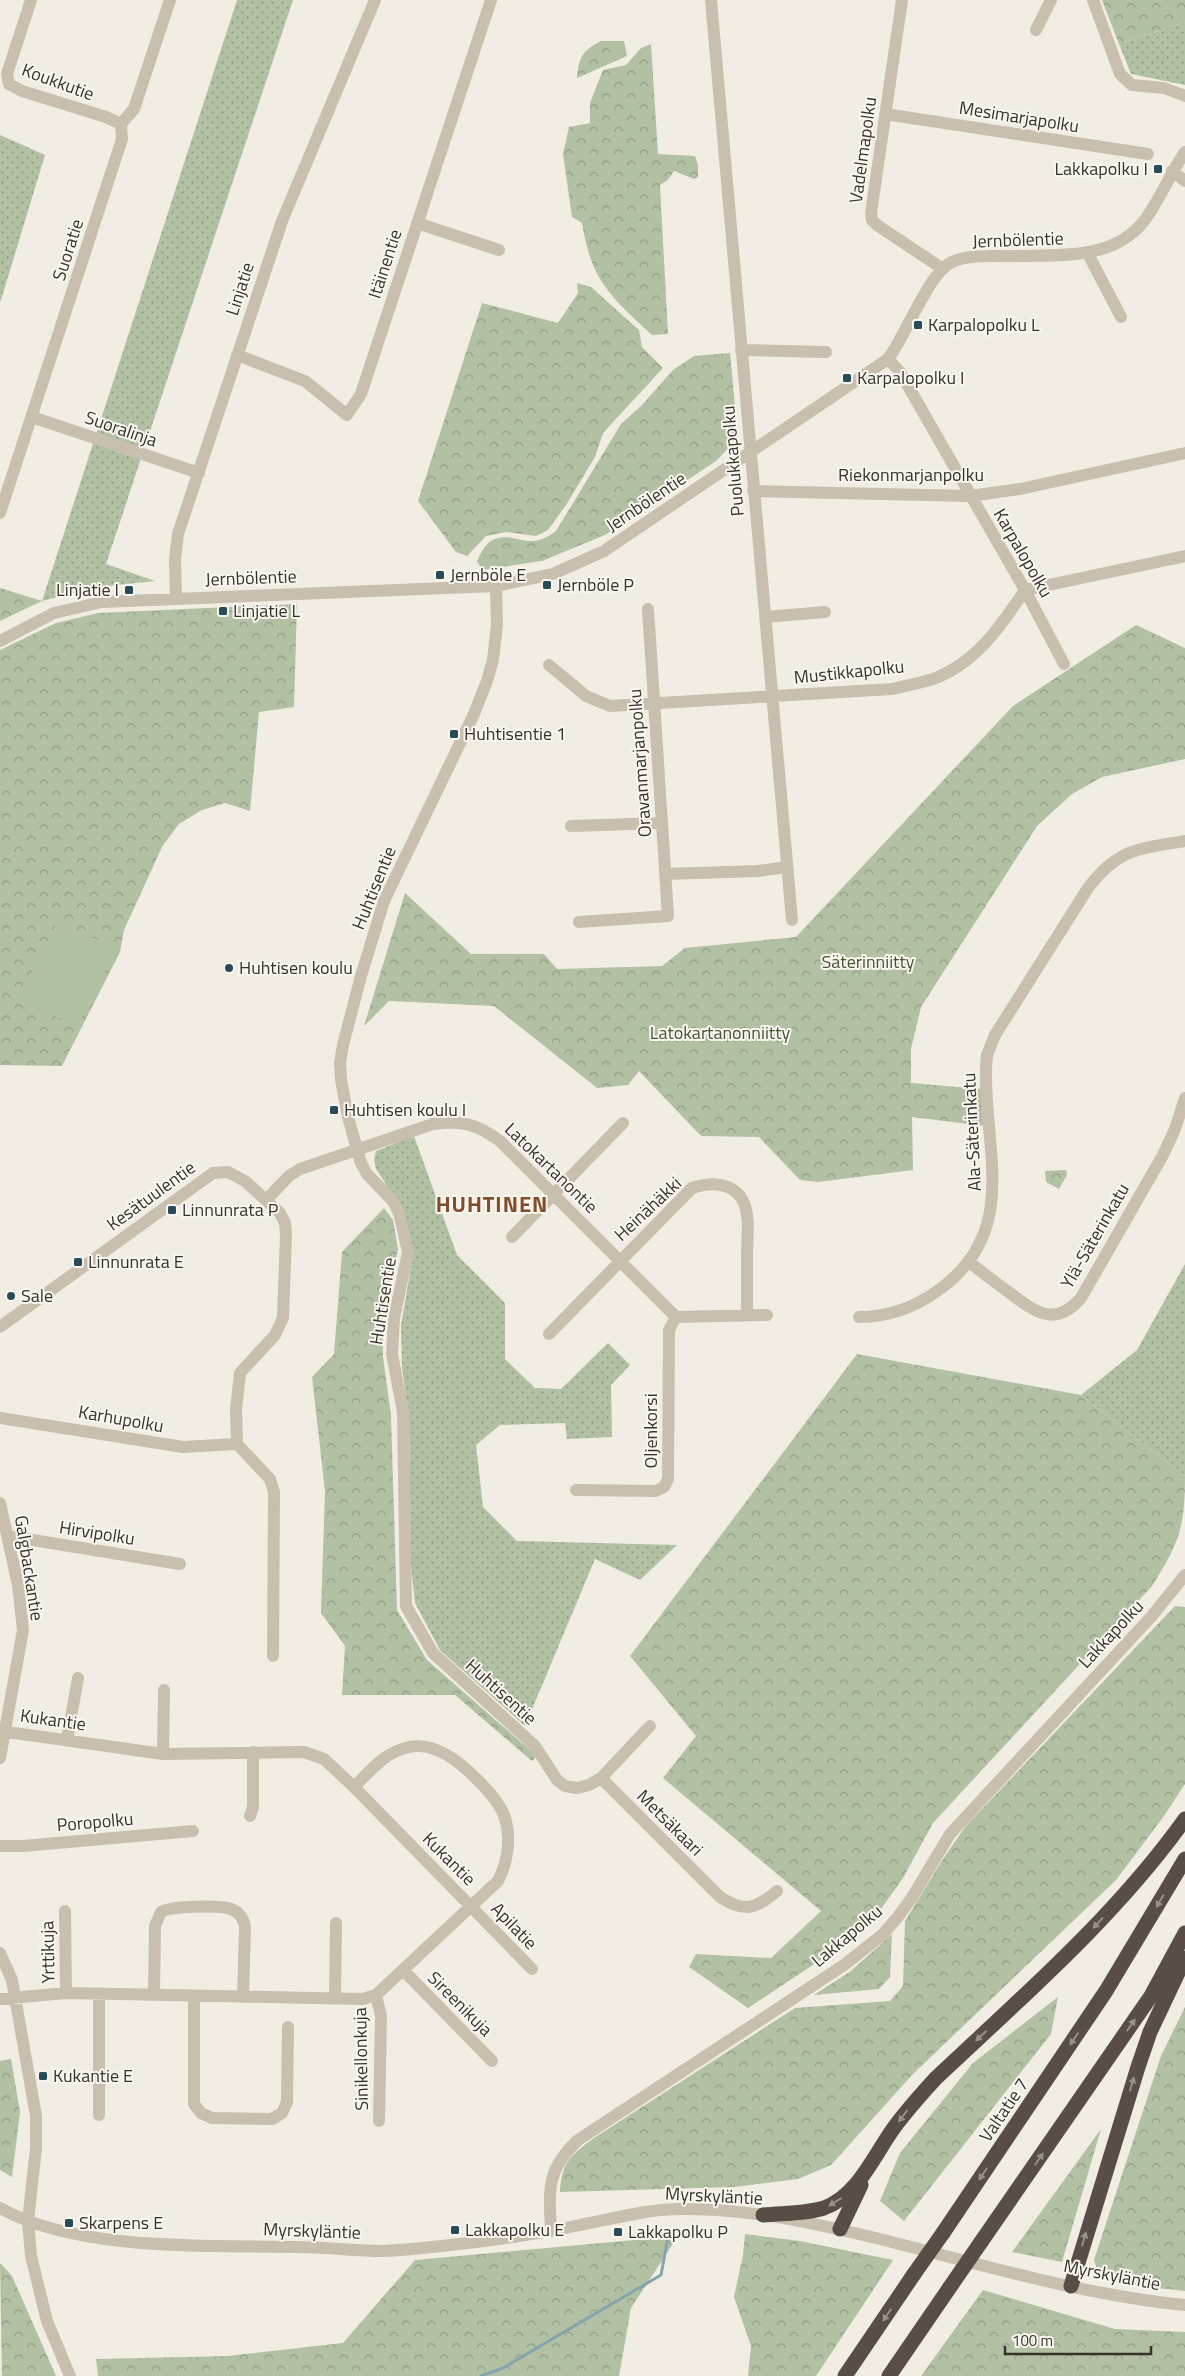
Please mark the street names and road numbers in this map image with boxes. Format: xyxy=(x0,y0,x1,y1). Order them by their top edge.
street label: Koukkutie xyxy=(18,56,98,107)
street label: Mesimarjapolku xyxy=(957,94,1081,139)
street label: Vadelmapolku xyxy=(842,95,883,205)
street label: Suoratie xyxy=(45,216,90,284)
street label: Jernbölentie xyxy=(972,224,1064,255)
street label: Itäinentie xyxy=(361,226,408,302)
street label: Linjatie xyxy=(218,259,261,319)
street label: Suoralinja xyxy=(81,404,161,453)
street label: Puolukkapolku xyxy=(714,405,751,518)
street label: Riekonmarjanpolku xyxy=(838,461,984,488)
street label: Jernbölentie xyxy=(600,465,691,538)
street label: Karpalopolku xyxy=(987,503,1060,602)
street label: Jernbölentie xyxy=(205,562,297,593)
street label: Mustikkapolku xyxy=(792,652,905,691)
street label: Oravanmarjanpolku xyxy=(621,688,658,838)
street label: Huhtisentie xyxy=(345,842,403,934)
street label: Ala-Säterinkatu xyxy=(955,1072,988,1192)
street label: Latokartanontie xyxy=(499,1116,604,1219)
street label: Kesätuulentie xyxy=(101,1154,201,1237)
street label: Heinähäkki xyxy=(608,1170,687,1247)
street label: Ylä-Säterinkatu xyxy=(1053,1178,1136,1293)
street label: Huhtisentie xyxy=(362,1255,403,1346)
street label: Oljenkorsi xyxy=(637,1393,664,1469)
street label: Karhupolku xyxy=(76,1398,166,1439)
street label: Galgbackantie xyxy=(8,1513,51,1623)
street label: Hirvipolku xyxy=(57,1513,137,1552)
street label: Lakkapolku xyxy=(1072,1593,1150,1674)
street label: Huhtisentie xyxy=(460,1652,543,1731)
street label: Kukantie xyxy=(18,1702,88,1737)
street label: Metsäkaari xyxy=(631,1783,710,1862)
street label: Poropolku xyxy=(55,1805,134,1838)
street label: Kukantie xyxy=(416,1826,482,1892)
street label: Apilatie xyxy=(485,1896,544,1955)
street label: Lakkapolku xyxy=(805,1898,888,1973)
street label: Yrttikuja xyxy=(33,1921,62,1984)
street label: Sireenikuja xyxy=(422,1965,499,2042)
street label: Sinikellonkuja xyxy=(346,2007,375,2111)
street label: Valtatie 7 xyxy=(972,2072,1035,2147)
street label: Myrskyläntie xyxy=(664,2179,764,2212)
street label: Myrskyläntie xyxy=(263,2215,361,2246)
street label: Myrskyläntie xyxy=(1061,2252,1163,2297)

